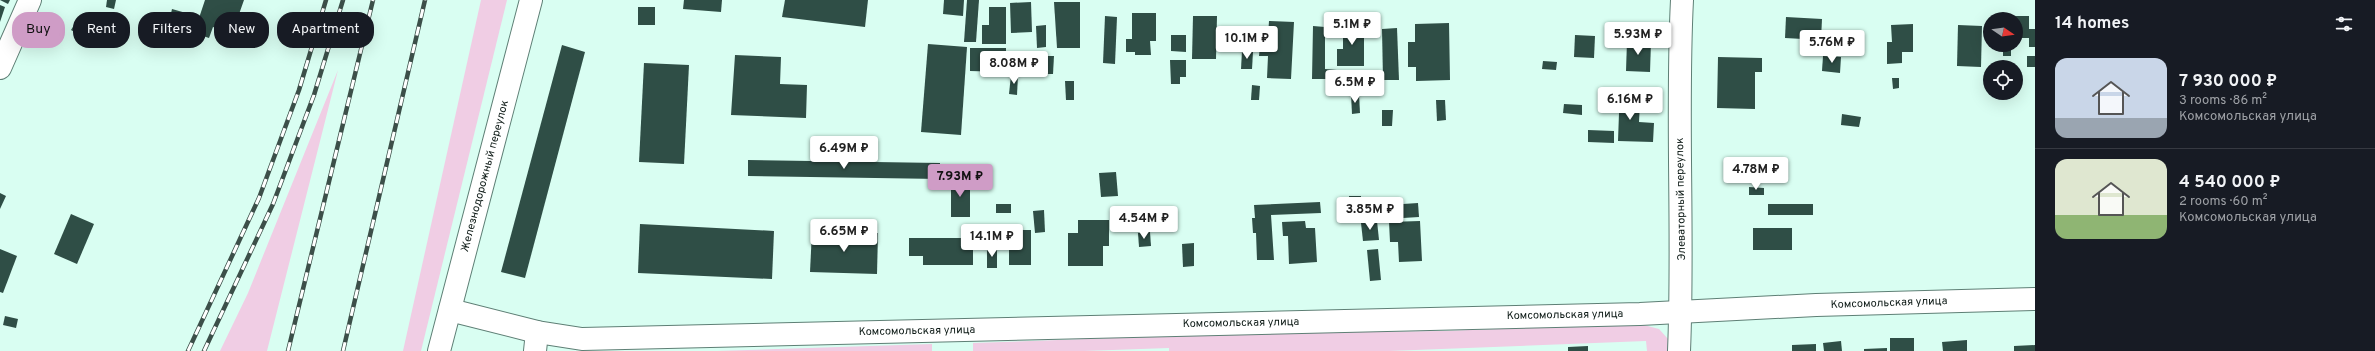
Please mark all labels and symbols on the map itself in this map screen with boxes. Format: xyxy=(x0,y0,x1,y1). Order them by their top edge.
pin: 5.1M ₽ xyxy=(1319,12,1385,46)
north arrow xyxy=(1983,12,2023,52)
pin: 5.93M ₽ xyxy=(1601,22,1675,56)
pin: 10.1M ₽ xyxy=(1210,26,1284,60)
pin: 5.76M ₽ xyxy=(1795,30,1869,64)
pin: 8.08M ₽ xyxy=(977,51,1051,85)
pin: 6.5M ₽ xyxy=(1322,70,1388,104)
pin: 6.16M ₽ xyxy=(1593,87,1667,121)
street label: Железнодорожный переулок xyxy=(458,99,512,253)
pin: 6.49M ₽ xyxy=(807,136,881,170)
street label: Элеваторный переулок xyxy=(1673,137,1689,261)
pin: 4.78M ₽ xyxy=(1719,157,1793,191)
pin: 7.93M ₽ xyxy=(923,164,997,198)
pin: 3.85M ₽ xyxy=(1333,197,1407,231)
pin: 4.54M ₽ xyxy=(1107,206,1181,240)
pin: 6.65M ₽ xyxy=(807,219,881,253)
pin: 14.1M ₽ xyxy=(955,224,1029,258)
street label: Комсомольская улица xyxy=(1830,294,1948,312)
street label: Комсомольская улица xyxy=(1507,307,1624,323)
street label: Комсомольская улица xyxy=(1183,315,1300,331)
street label: Комсомольская улица xyxy=(859,323,976,339)

